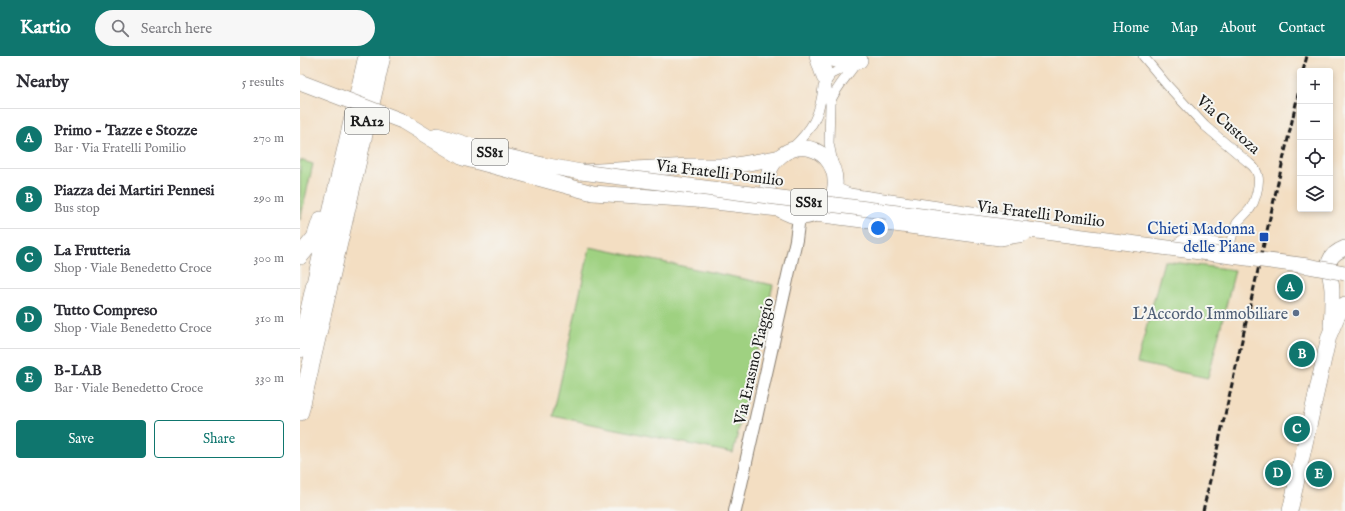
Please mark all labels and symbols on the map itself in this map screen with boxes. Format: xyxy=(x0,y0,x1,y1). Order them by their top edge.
street label: Via Custoza xyxy=(1191,91,1264,159)
road number: RA12 xyxy=(345,108,389,134)
road number: SS81 xyxy=(472,139,508,165)
street label: Via Fratelli Pomilio xyxy=(654,156,785,192)
road number: SS81 xyxy=(791,189,827,215)
street label: Via Fratelli Pomilio xyxy=(975,197,1106,233)
your location xyxy=(868,218,888,238)
place label: Chieti Madonna delle Piane xyxy=(1147,220,1255,258)
marker: Chieti Madonna delle Piane xyxy=(1258,231,1270,243)
pin: A xyxy=(1277,272,1303,302)
street label: Via Erasmo Piaggio xyxy=(730,296,779,428)
place label: L'Accordo Immobiliare xyxy=(1133,305,1288,325)
marker: L'Accordo Immobiliare xyxy=(1291,308,1301,318)
pin: B xyxy=(1289,339,1315,369)
pin: C xyxy=(1284,414,1310,444)
pin: D xyxy=(1265,458,1291,488)
pin: E xyxy=(1306,459,1332,489)

